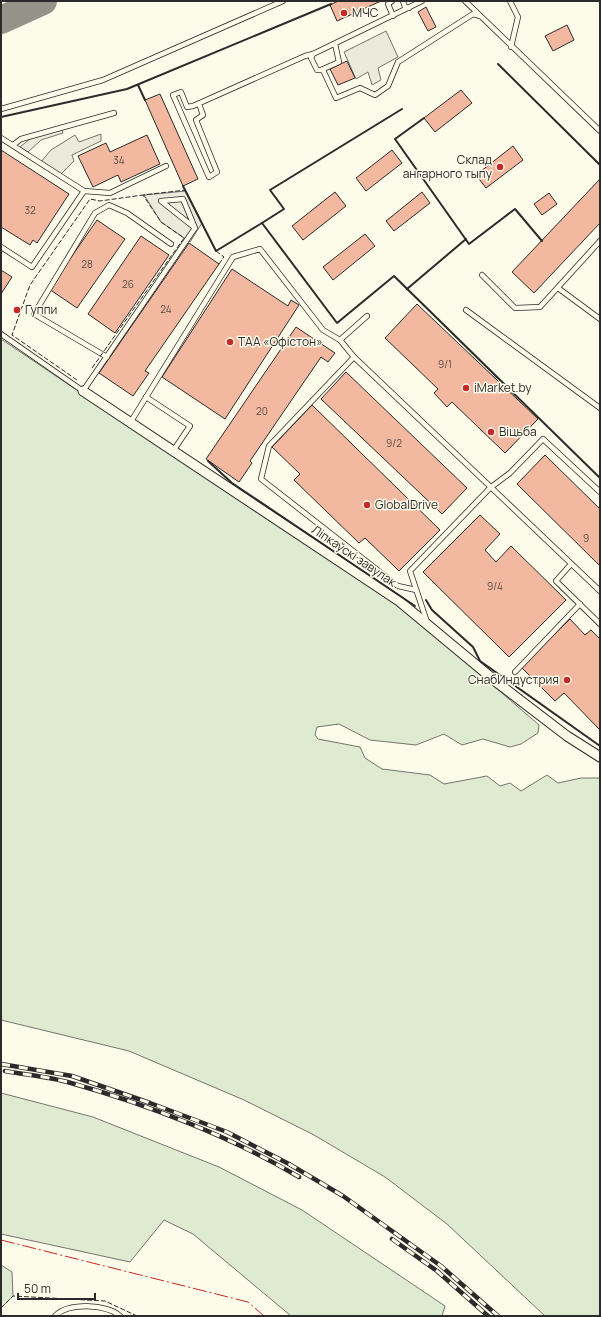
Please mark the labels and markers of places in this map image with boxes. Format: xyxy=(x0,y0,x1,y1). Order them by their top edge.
place label: МЧС xyxy=(352,4,379,21)
marker: МЧС xyxy=(339,8,349,18)
place label: Склад ангарного тыпу xyxy=(403,151,493,182)
marker: Склад ангарного тыпу xyxy=(495,162,505,172)
place label: Гуппи xyxy=(25,301,57,318)
marker: Гуппи xyxy=(12,305,22,315)
place label: ТАА «Офістон» xyxy=(238,333,323,350)
marker: ТАА «Офістон» xyxy=(225,337,235,347)
place label: iMarket.by xyxy=(474,379,532,396)
marker: iMarket.by xyxy=(461,383,471,393)
place label: Віцьба xyxy=(499,423,537,440)
marker: Віцьба xyxy=(486,427,496,437)
place label: GlobalDrive xyxy=(375,496,438,513)
marker: GlobalDrive xyxy=(362,500,372,510)
place label: СнабИндустрия xyxy=(468,671,559,688)
marker: СнабИндустрия xyxy=(562,675,572,685)

